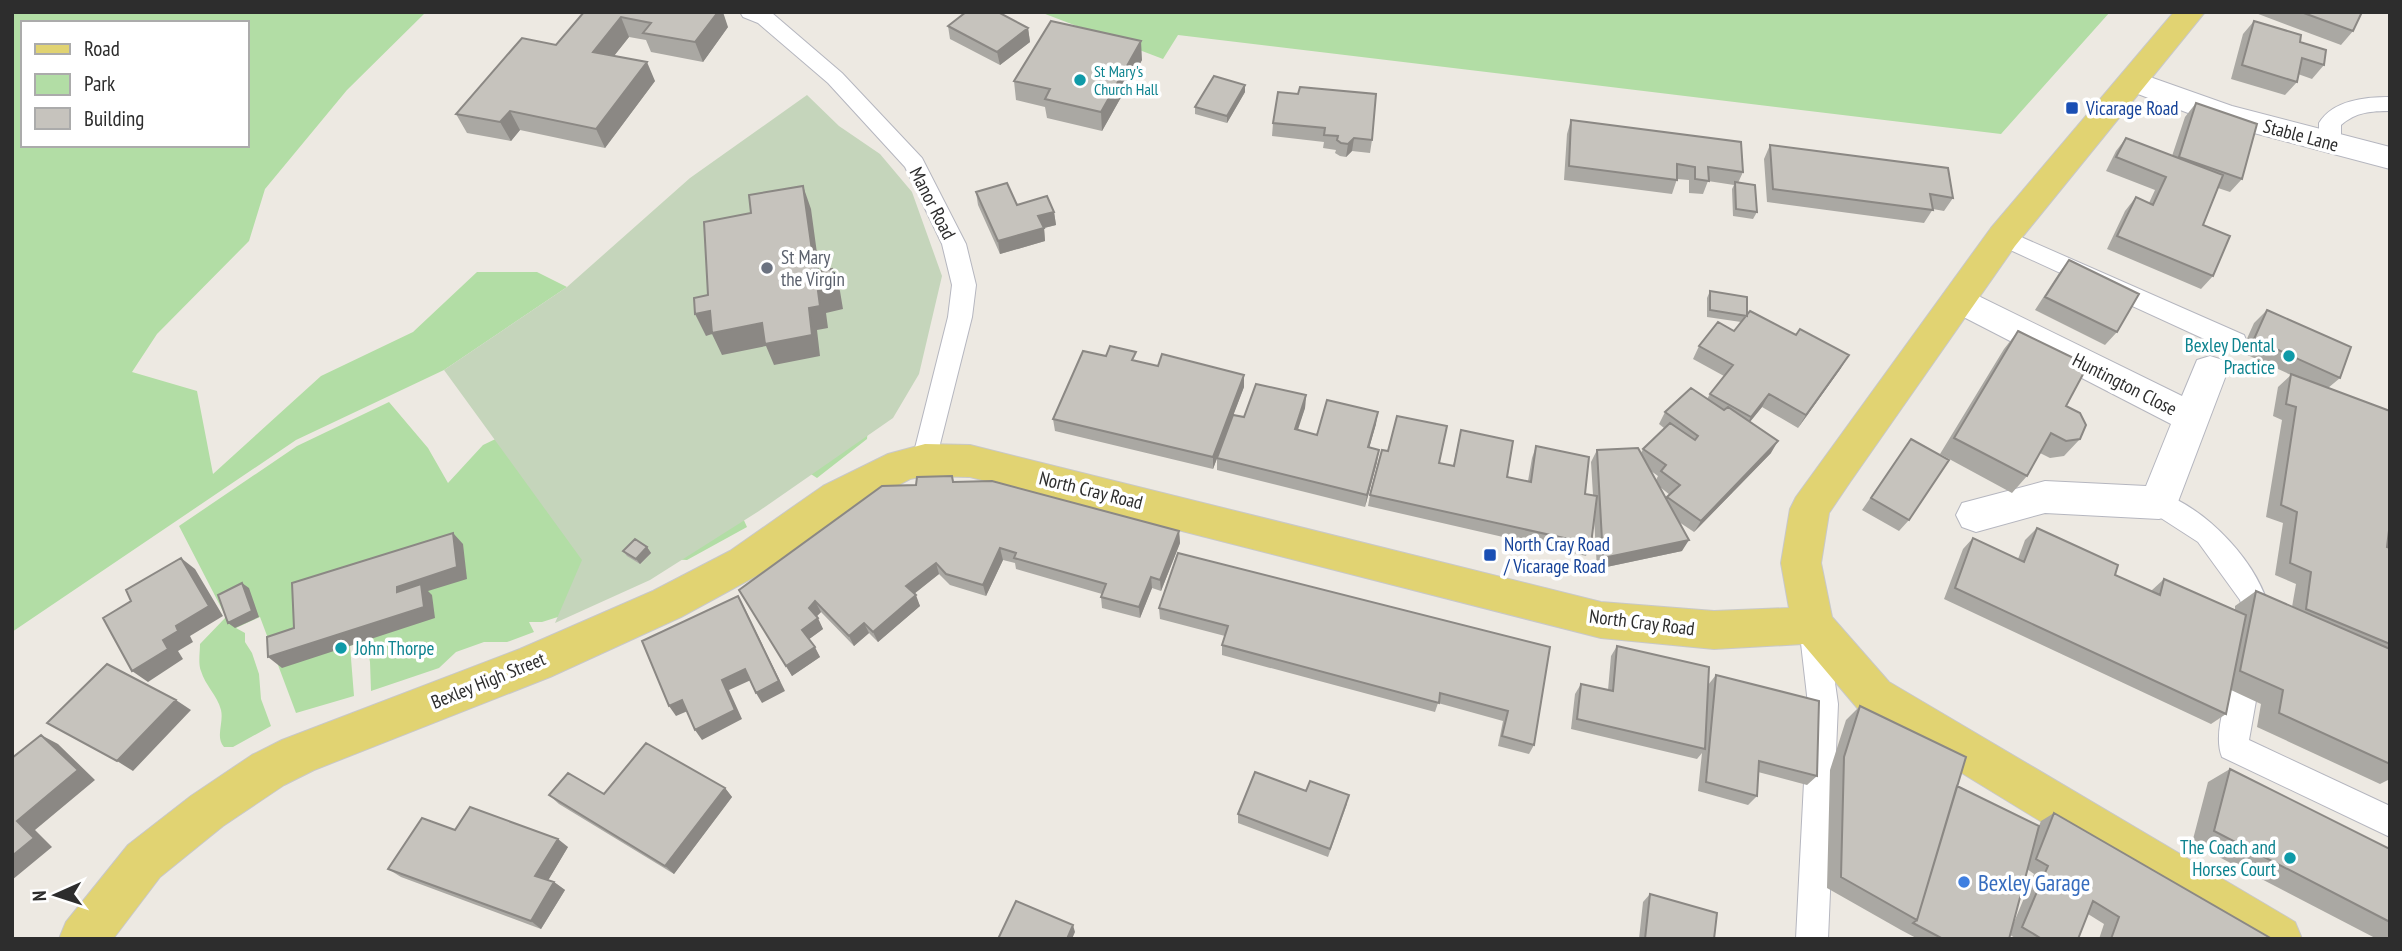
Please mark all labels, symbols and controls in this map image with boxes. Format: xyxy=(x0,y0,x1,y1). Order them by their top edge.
legend xyxy=(21,21,248,147)
text: Road xyxy=(84,35,120,62)
place label: St Mary's Church Hall xyxy=(1094,61,1159,99)
text: Park xyxy=(84,70,115,97)
marker: St Mary's Church Hall xyxy=(1072,72,1088,88)
place label: Vicarage Road xyxy=(2085,96,2179,120)
marker: Vicarage Road xyxy=(2064,100,2080,116)
text: Building xyxy=(84,105,144,132)
street label: Stable Lane xyxy=(2261,113,2341,157)
street label: Manor Road xyxy=(905,163,961,243)
place label: St Mary the Virgin xyxy=(781,245,845,291)
marker: St Mary the Virgin xyxy=(759,260,775,276)
place label: Bexley Dental Practice xyxy=(2185,333,2276,379)
street label: Huntington Close xyxy=(2069,347,2181,421)
marker: Bexley Dental Practice xyxy=(2281,348,2297,364)
street label: North Cray Road xyxy=(1037,466,1145,514)
place label: North Cray Road / Vicarage Road xyxy=(1503,532,1610,578)
marker: North Cray Road / Vicarage Road xyxy=(1482,547,1498,563)
street label: North Cray Road xyxy=(1588,604,1696,640)
place label: John Thorpe xyxy=(354,636,435,660)
marker: John Thorpe xyxy=(333,640,349,656)
street label: Bexley High Street xyxy=(427,646,549,714)
place label: The Coach and Horses Court xyxy=(2180,835,2277,881)
marker: The Coach and Horses Court xyxy=(2282,850,2298,866)
north arrow xyxy=(21,860,91,930)
place label: Bexley Garage xyxy=(1978,868,2090,897)
marker: Bexley Garage xyxy=(1956,874,1972,890)
text: N xyxy=(27,890,51,902)

